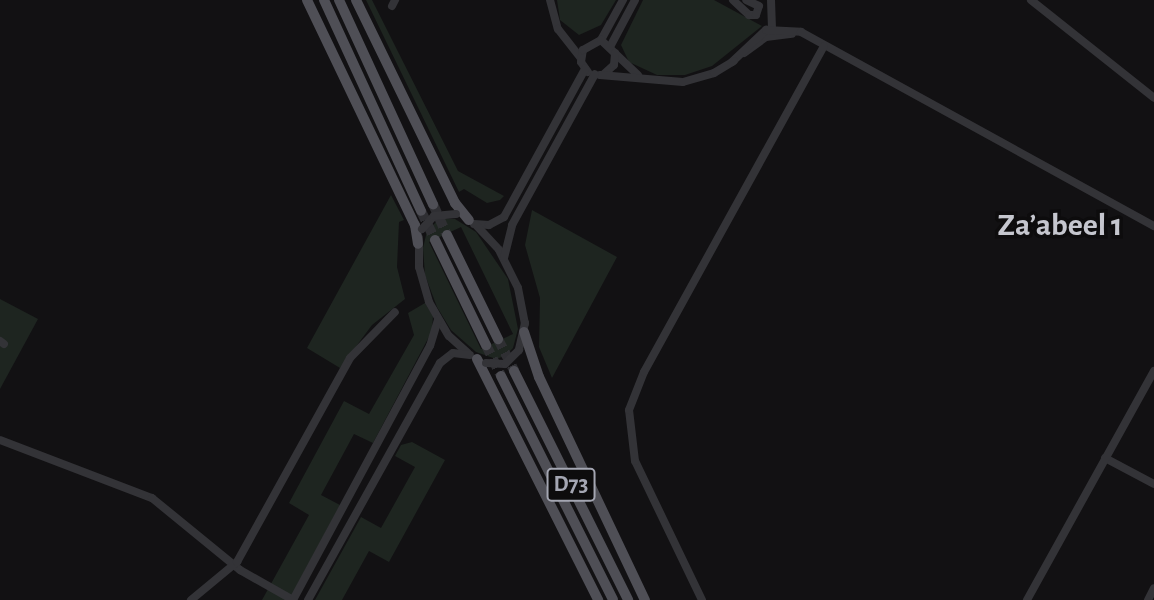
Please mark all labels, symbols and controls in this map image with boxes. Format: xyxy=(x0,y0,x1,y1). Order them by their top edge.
district label: Za’abeel 1 xyxy=(997,206,1123,244)
road number: D73 xyxy=(546,466,596,505)

